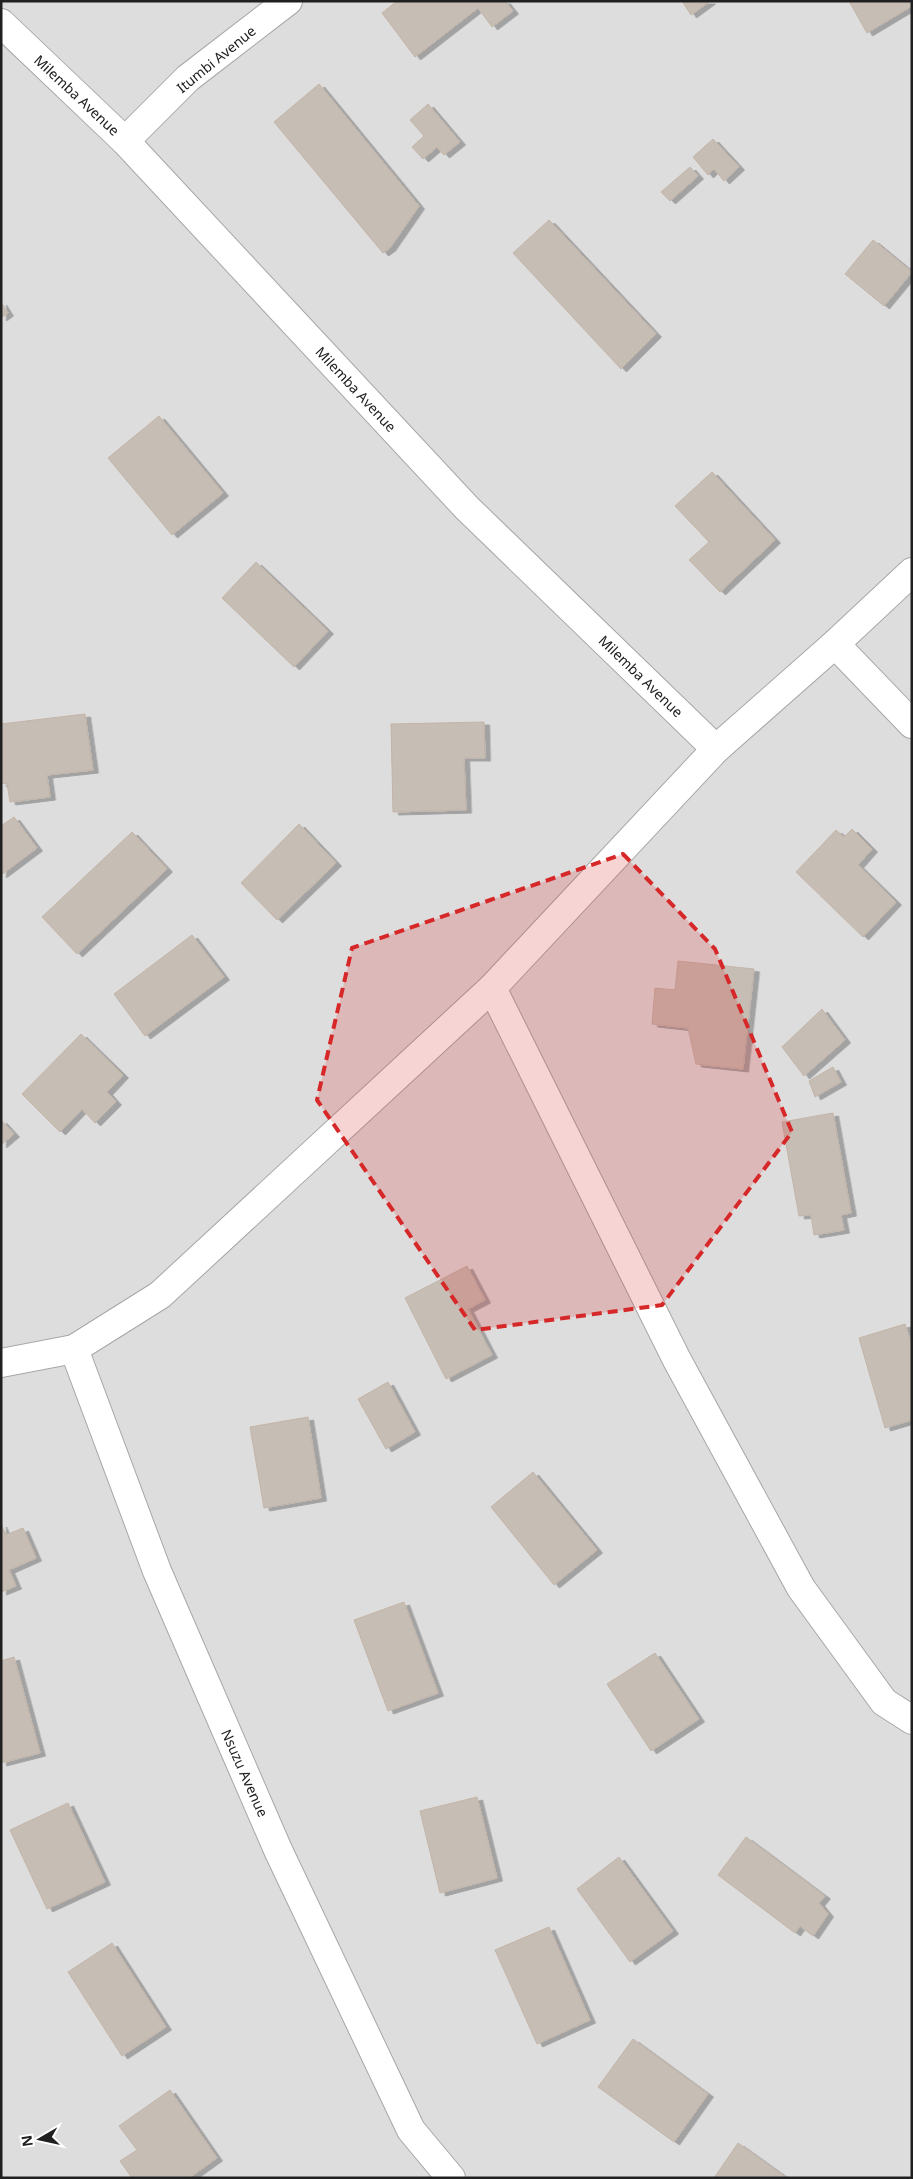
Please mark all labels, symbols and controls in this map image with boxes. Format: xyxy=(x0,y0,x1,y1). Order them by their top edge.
street label: Itumbi Avenue xyxy=(172,21,260,97)
street label: Milemba Avenue xyxy=(30,50,124,140)
street label: Milemba Avenue xyxy=(311,342,401,436)
street label: Milemba Avenue xyxy=(595,631,687,721)
street label: Nsuzu Avenue xyxy=(217,1726,273,1820)
north arrow xyxy=(15,2114,65,2164)
text: N xyxy=(16,2134,37,2148)

